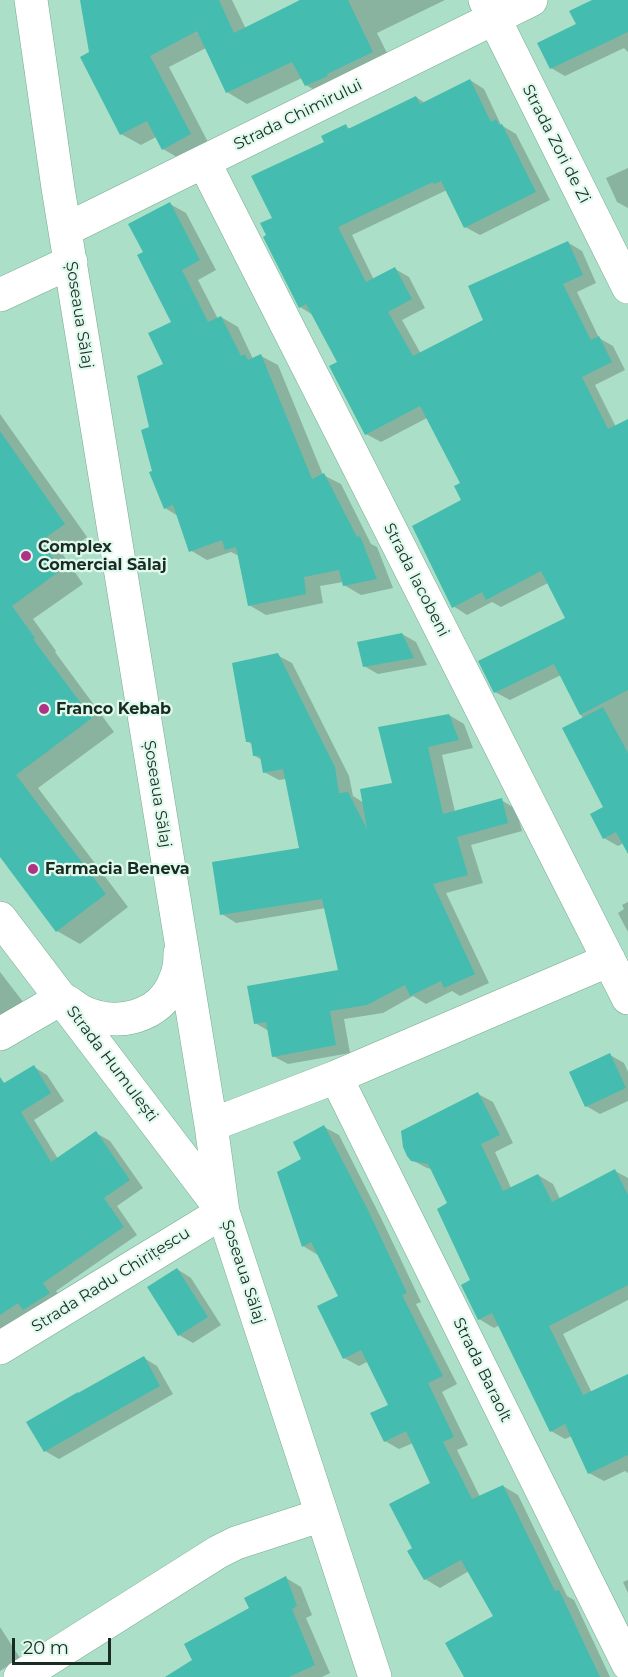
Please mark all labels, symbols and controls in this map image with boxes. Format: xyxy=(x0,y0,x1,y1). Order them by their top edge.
street label: Strada Chimirului xyxy=(231,76,365,154)
street label: Strada Zori de Zi xyxy=(518,82,594,206)
street label: Șoseaua Sălaj xyxy=(61,260,97,370)
street label: Strada Iacobeni xyxy=(379,520,453,640)
place label: Complex Comercial Sălaj xyxy=(38,537,167,575)
marker: Complex Comercial Sălaj xyxy=(19,549,33,563)
place label: Franco Kebab xyxy=(56,699,171,719)
marker: Franco Kebab xyxy=(37,702,51,716)
street label: Șoseaua Sălaj xyxy=(139,739,175,849)
place label: Farmacia Beneva xyxy=(45,859,190,879)
marker: Farmacia Beneva xyxy=(26,862,40,876)
street label: Strada Humulești xyxy=(62,1002,162,1126)
street label: Șoseaua Sălaj xyxy=(217,1218,269,1326)
street label: Strada Radu Chirițescu xyxy=(28,1223,194,1337)
street label: Strada Baraolt xyxy=(449,1315,515,1425)
scale bar xyxy=(15,1626,114,1664)
text: 20 m xyxy=(23,1637,69,1659)

